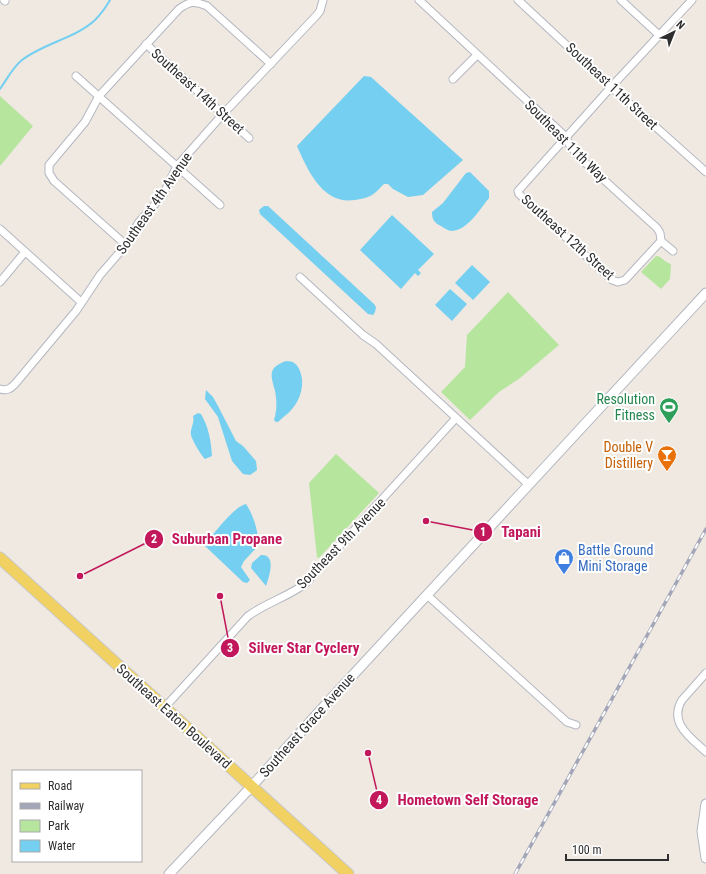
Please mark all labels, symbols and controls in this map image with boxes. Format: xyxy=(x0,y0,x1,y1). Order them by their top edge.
north arrow xyxy=(654,12,694,52)
text: N xyxy=(674,18,688,32)
street label: Southeast 11th Street xyxy=(563,39,661,133)
street label: Southeast 14th Street xyxy=(148,45,248,137)
street label: Southeast 11th Way xyxy=(522,97,611,186)
street label: Southeast 4th Avenue xyxy=(113,149,195,257)
street label: Southeast 12th Street xyxy=(518,191,618,283)
place label: Resolution Fitness xyxy=(596,391,655,423)
sports icon: Resolution Fitness xyxy=(658,396,680,424)
place label: Double V Distillery xyxy=(603,439,653,471)
bar icon: Double V Distillery xyxy=(656,444,678,472)
street label: Southeast 9th Avenue xyxy=(293,494,389,592)
callout: Tapani xyxy=(473,519,549,546)
text: Tapani xyxy=(501,523,541,541)
callout: Suburban Propane xyxy=(144,525,291,552)
text: 1 xyxy=(480,525,486,539)
text: Suburban Propane xyxy=(172,530,282,548)
text: 2 xyxy=(151,532,157,546)
place label: Battle Ground Mini Storage xyxy=(578,542,654,574)
shop icon: Battle Ground Mini Storage xyxy=(553,547,575,575)
callout: Silver Star Cyclery xyxy=(220,634,367,661)
text: Silver Star Cyclery xyxy=(249,639,360,657)
text: 3 xyxy=(227,641,233,655)
street label: Southeast Eaton Boulevard xyxy=(113,660,235,772)
street label: Southeast Grace Avenue xyxy=(256,669,358,780)
legend xyxy=(12,770,142,862)
text: Road xyxy=(48,779,72,793)
callout: Hometown Self Storage xyxy=(369,786,546,813)
text: Hometown Self Storage xyxy=(397,791,539,809)
text: 4 xyxy=(376,793,382,807)
text: Railway xyxy=(48,799,84,813)
text: Park xyxy=(48,819,70,833)
scale bar xyxy=(566,836,668,862)
text: Water xyxy=(48,839,76,853)
text: 100 m xyxy=(572,843,602,857)

